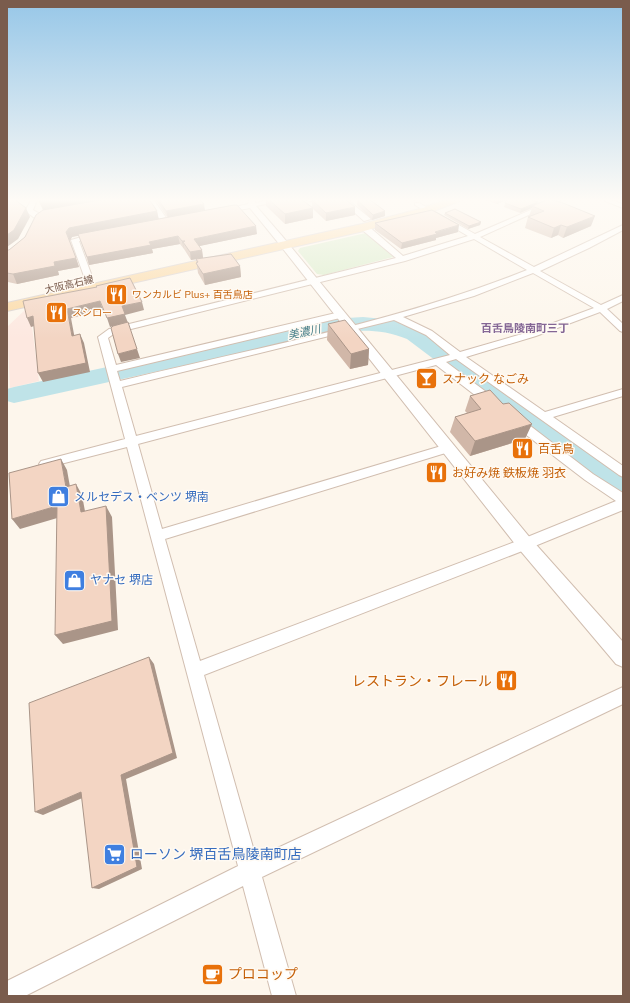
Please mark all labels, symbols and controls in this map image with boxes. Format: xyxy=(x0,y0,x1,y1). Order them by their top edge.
street label: 大阪高石線 xyxy=(43,273,95,297)
restaurant icon: ワンカルビ Plus+ 百舌鳥店 xyxy=(104,281,130,307)
place label: ワンカルビ Plus+ 百舌鳥店 xyxy=(132,288,253,302)
restaurant icon: スシロー xyxy=(44,299,70,325)
place label: スシロー xyxy=(72,306,112,320)
district label: 百舌鳥陵南町三丁 xyxy=(481,321,569,336)
water label: 美濃川 xyxy=(286,322,323,343)
bar icon: スナック なごみ xyxy=(414,366,440,392)
place label: スナック なごみ xyxy=(442,371,529,387)
restaurant icon: 百舌鳥 xyxy=(510,436,536,462)
place label: 百舌鳥 xyxy=(538,441,574,457)
restaurant icon: お好み焼 鉄板焼 羽衣 xyxy=(424,460,450,486)
place label: お好み焼 鉄板焼 羽衣 xyxy=(452,465,566,481)
shop icon: メルセデス・ベンツ 堺南 xyxy=(46,484,72,510)
place label: メルセデス・ベンツ 堺南 xyxy=(74,489,209,505)
shop icon: ヤナセ 堺店 xyxy=(62,567,88,593)
place label: ヤナセ 堺店 xyxy=(90,572,153,588)
restaurant icon: レストラン・フレール xyxy=(494,668,520,694)
place label: レストラン・フレール xyxy=(352,672,492,691)
supermarket icon: ローソン 堺百舌鳥陵南町店 xyxy=(102,841,128,867)
place label: ローソン 堺百舌鳥陵南町店 xyxy=(130,845,302,864)
cafe icon: プロコップ xyxy=(199,961,225,987)
place label: プロコップ xyxy=(228,965,298,984)

